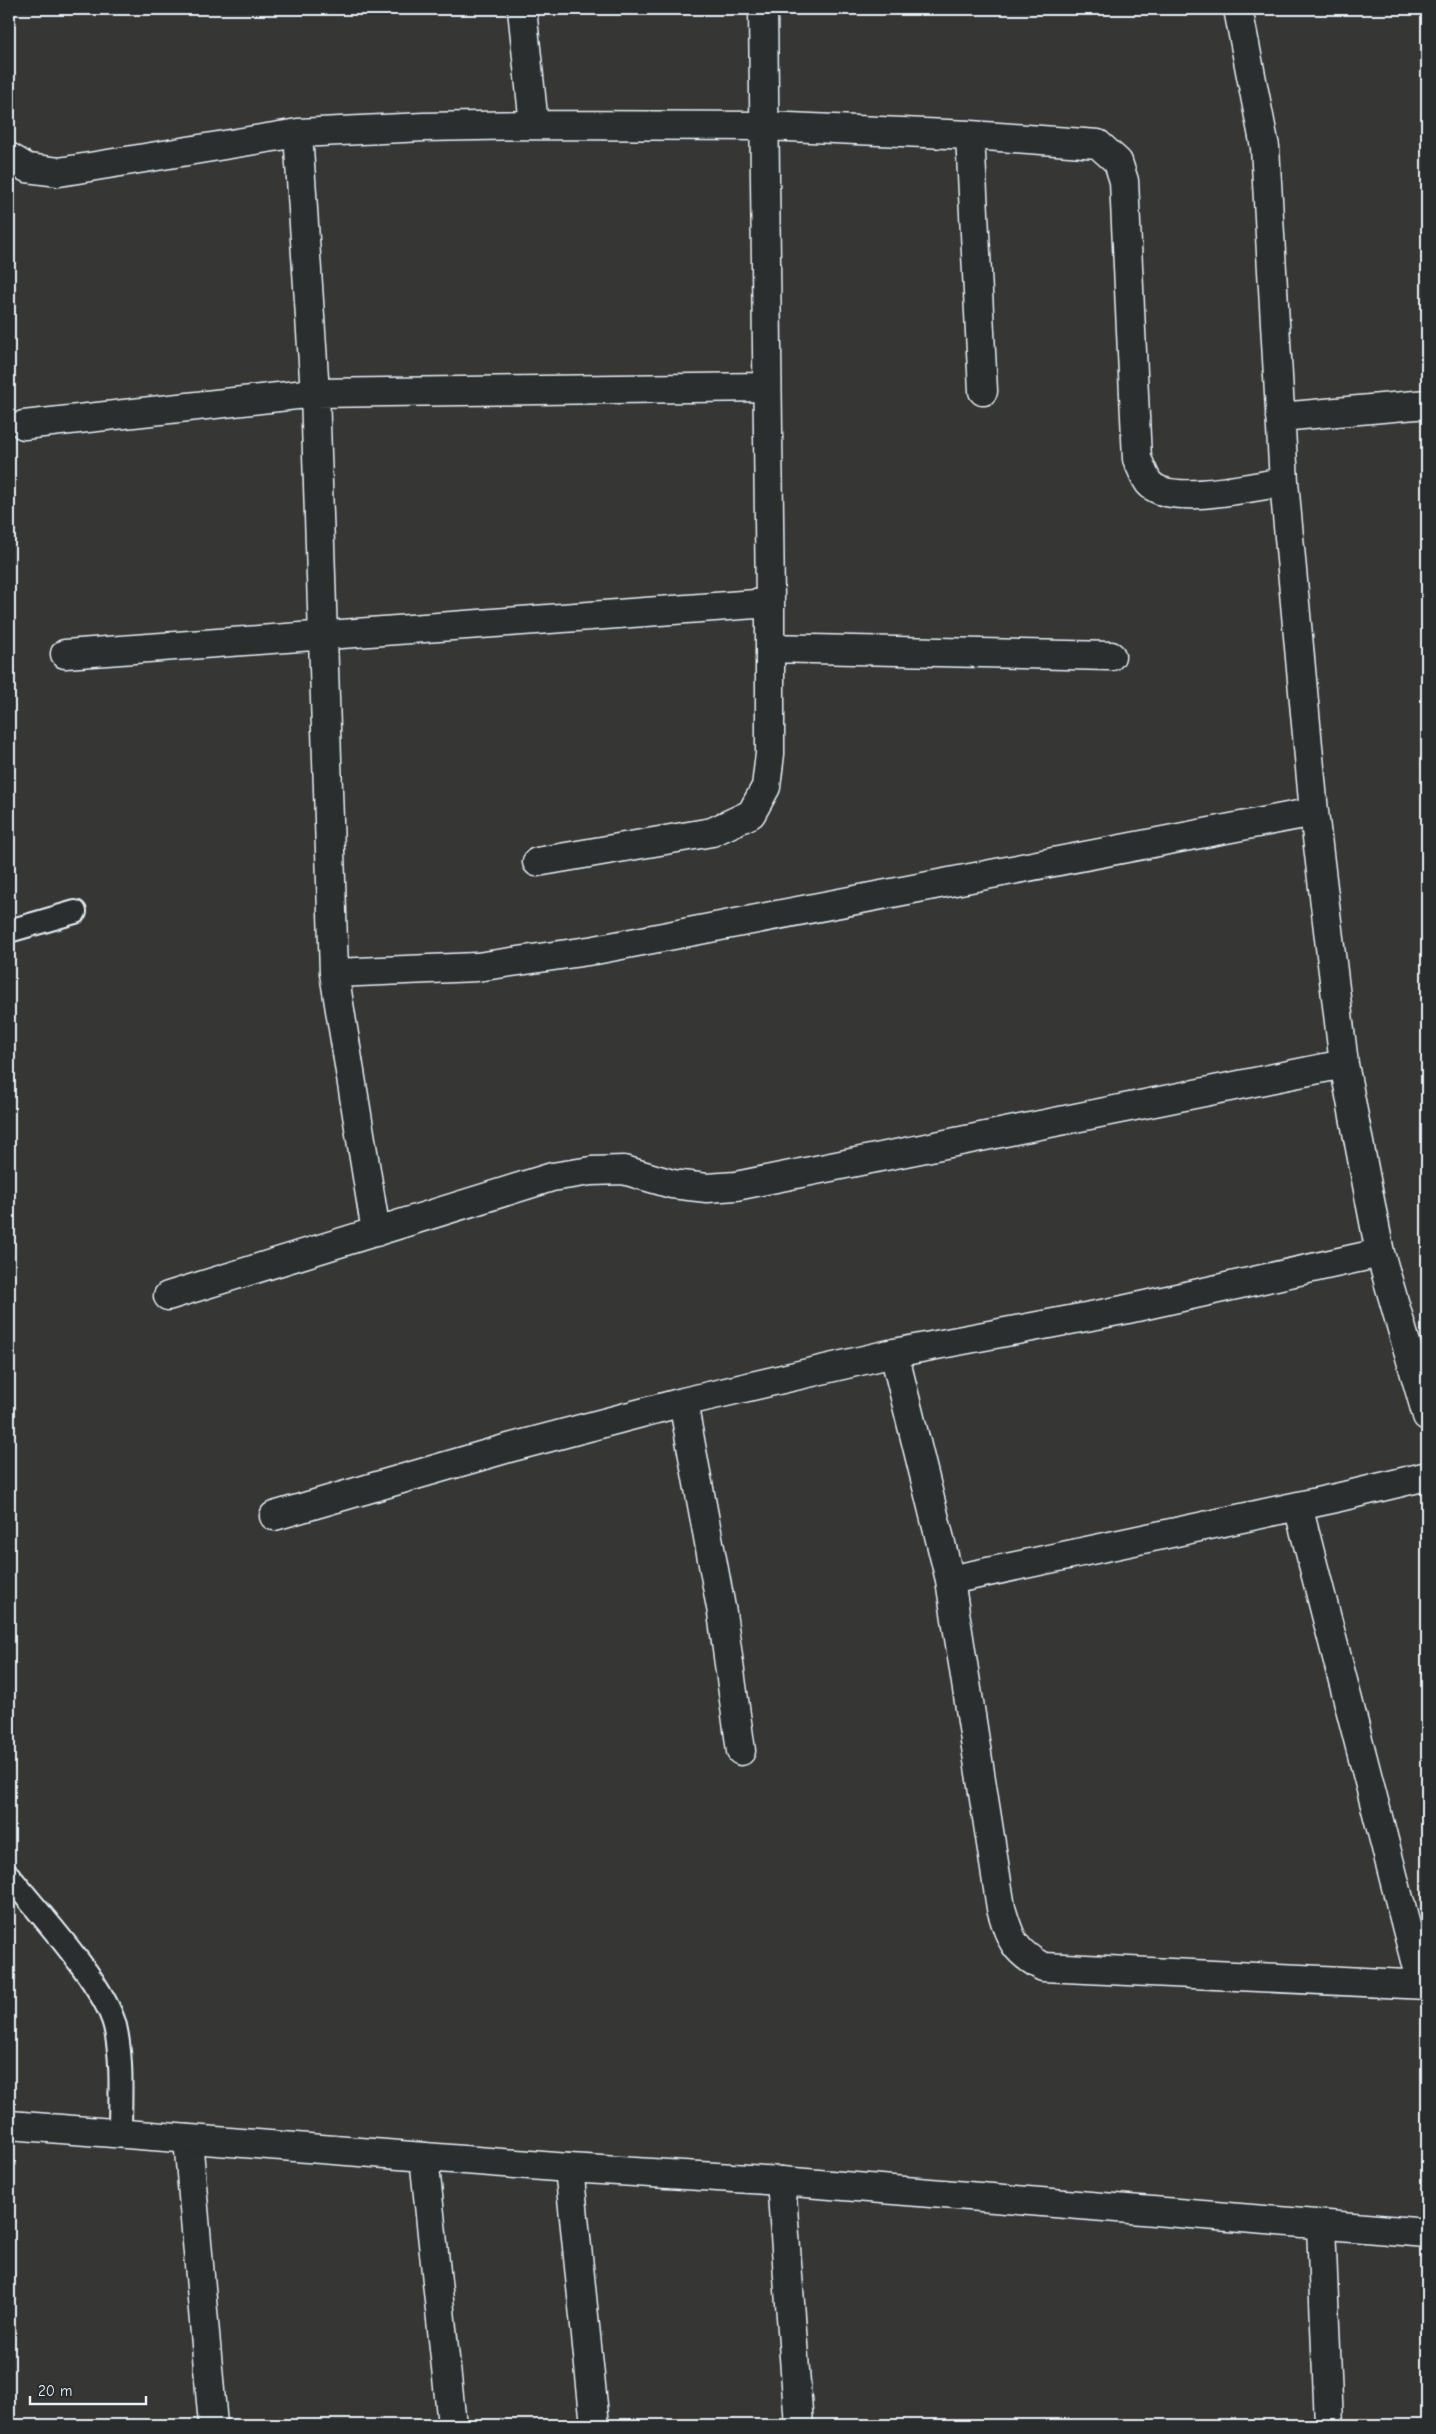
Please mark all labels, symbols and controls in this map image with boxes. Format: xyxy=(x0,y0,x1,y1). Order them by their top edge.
scale bar xyxy=(30,2374,146,2406)
text: 20 m xyxy=(38,2382,72,2400)

